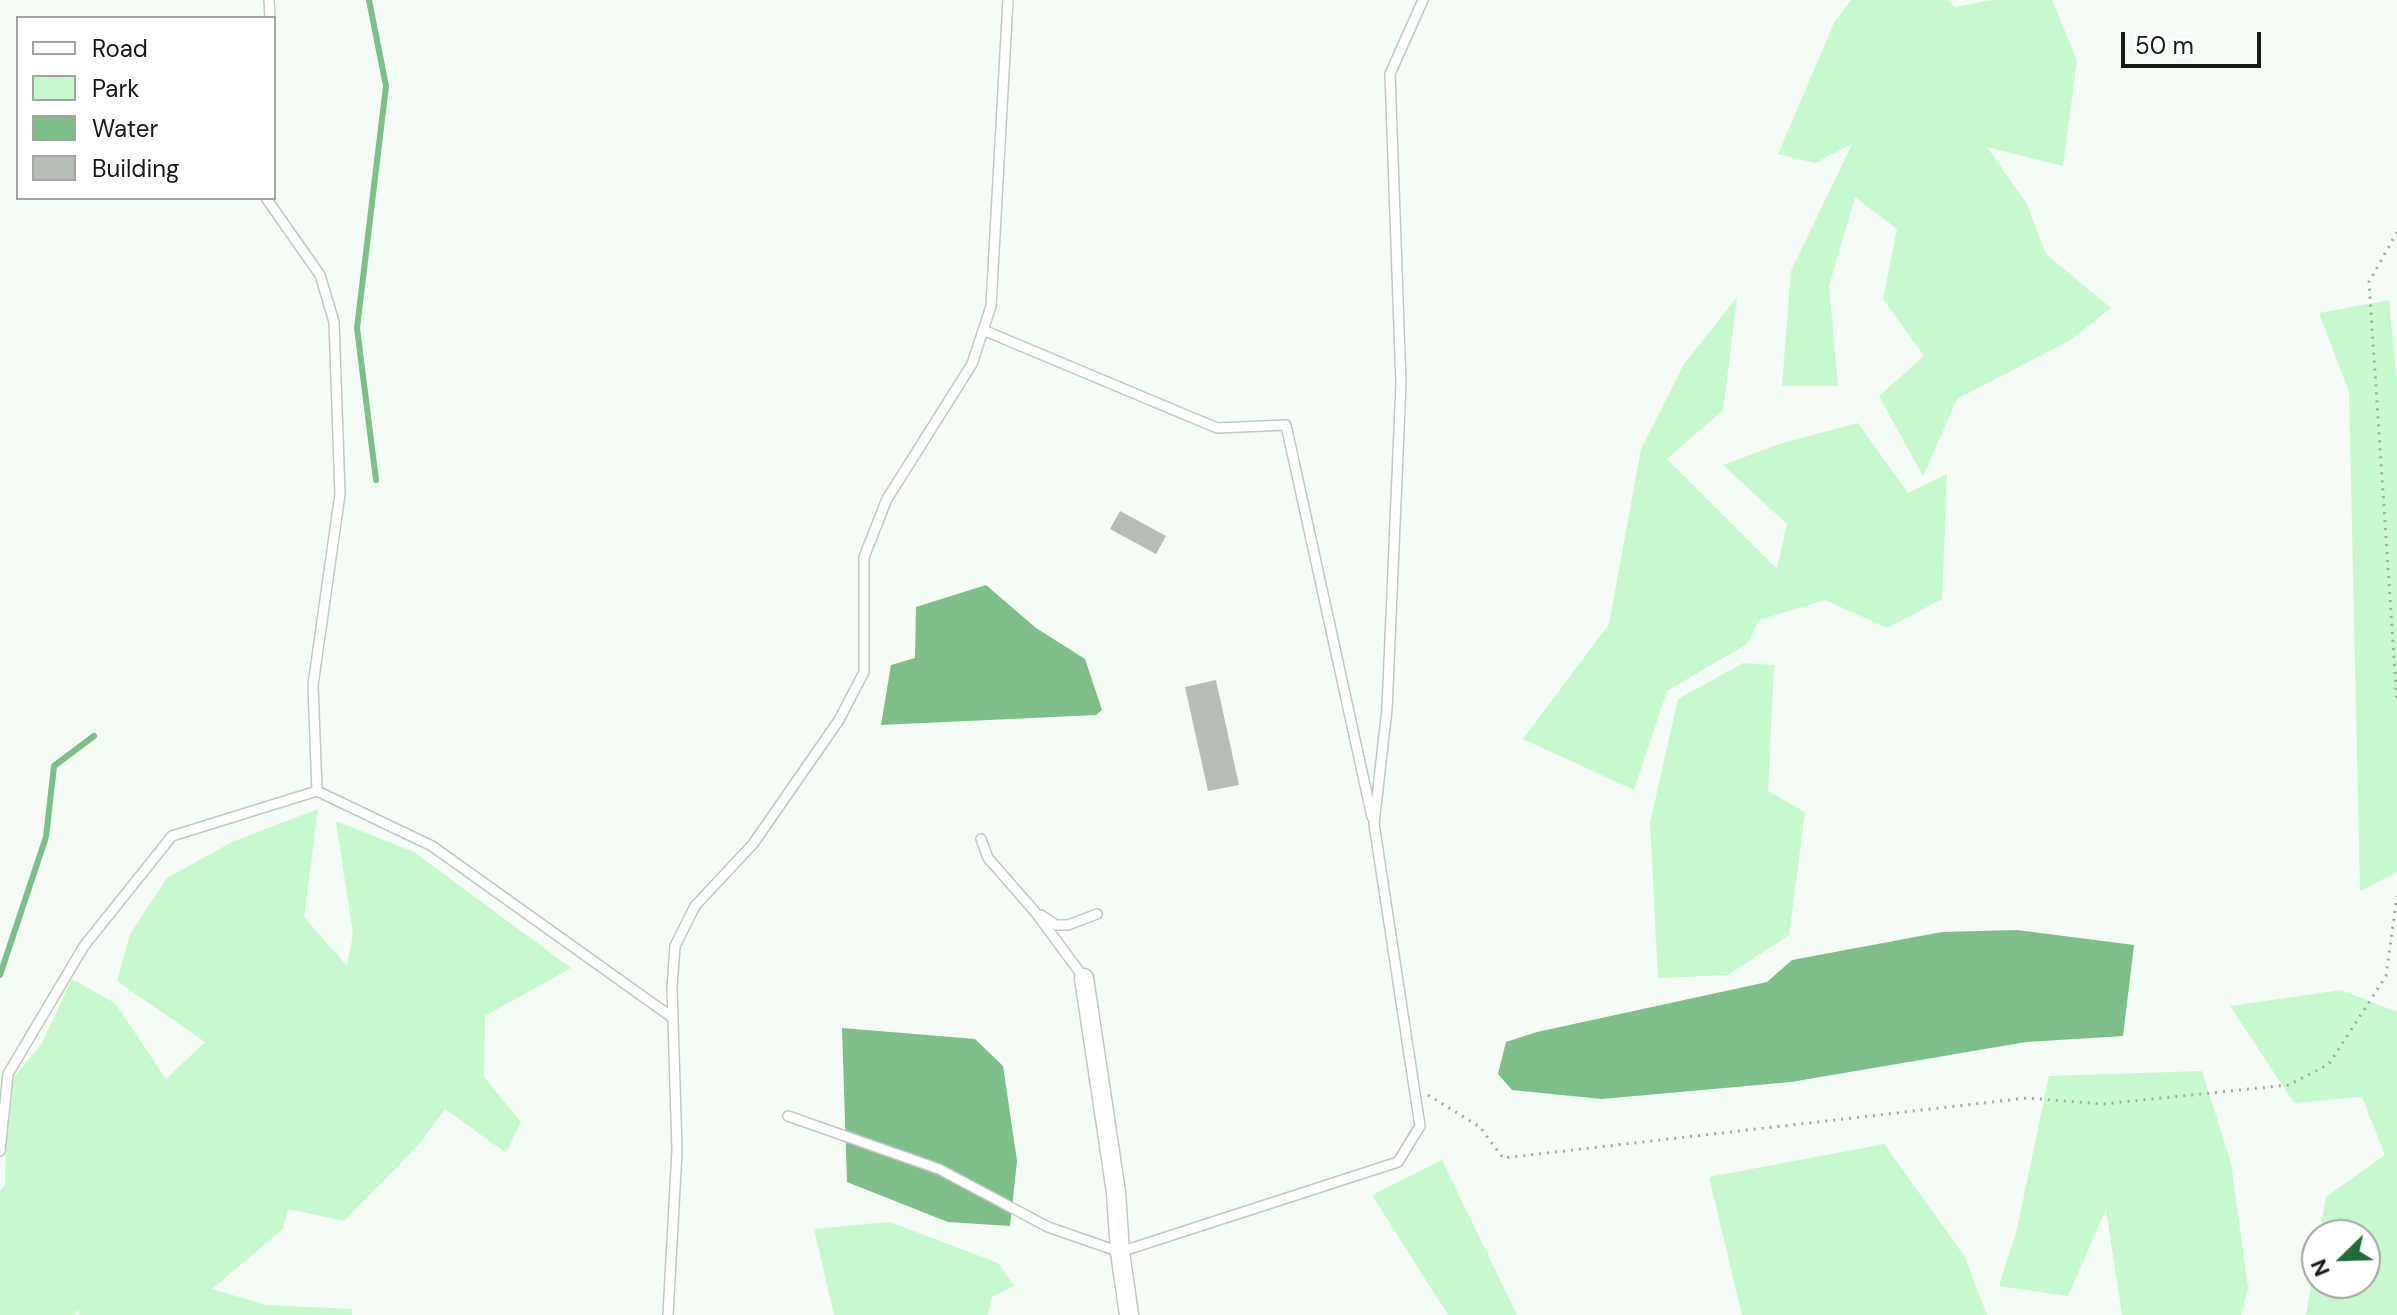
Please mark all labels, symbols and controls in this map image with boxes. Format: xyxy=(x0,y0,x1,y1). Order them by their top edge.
legend xyxy=(16,16,276,200)
scale bar xyxy=(2125,16,2265,66)
text: 50 m xyxy=(2135,30,2194,61)
text: Road xyxy=(92,33,148,64)
text: Park xyxy=(92,73,139,104)
text: Water xyxy=(92,113,158,144)
text: Building xyxy=(92,153,179,184)
north arrow xyxy=(2301,1219,2381,1299)
text: N xyxy=(2304,1255,2337,1281)

